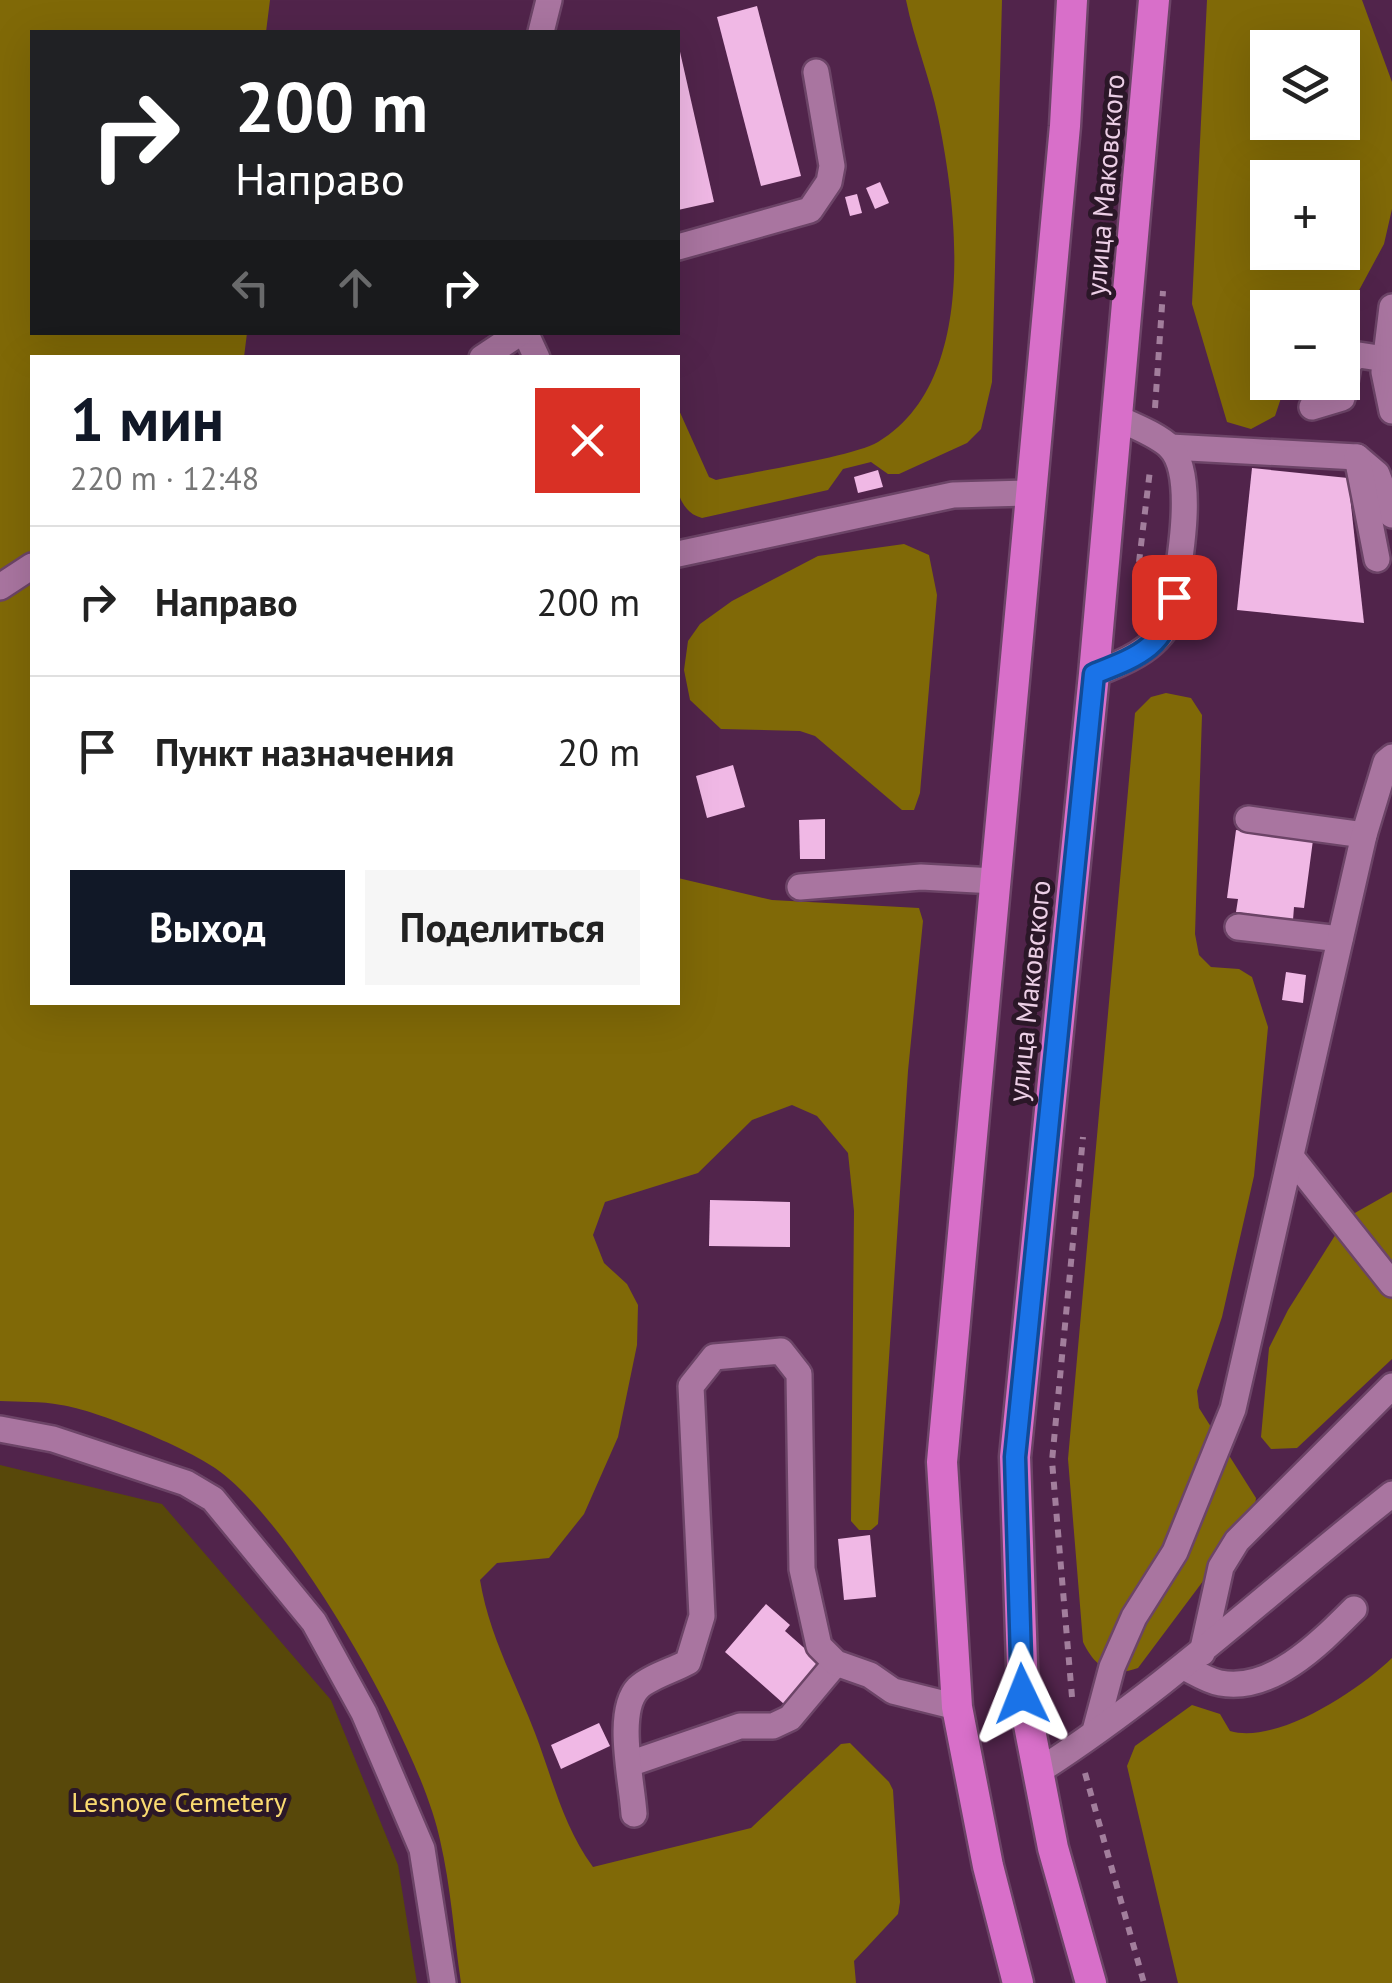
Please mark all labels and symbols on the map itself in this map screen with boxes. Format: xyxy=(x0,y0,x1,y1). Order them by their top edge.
street label: улица Маковского xyxy=(1076,73,1133,297)
pin xyxy=(1132,555,1217,640)
street label: улица Маковского xyxy=(998,878,1059,1103)
position arrow xyxy=(970,1642,1074,1746)
park label: Lesnoye Cemetery xyxy=(71,1783,287,1820)

